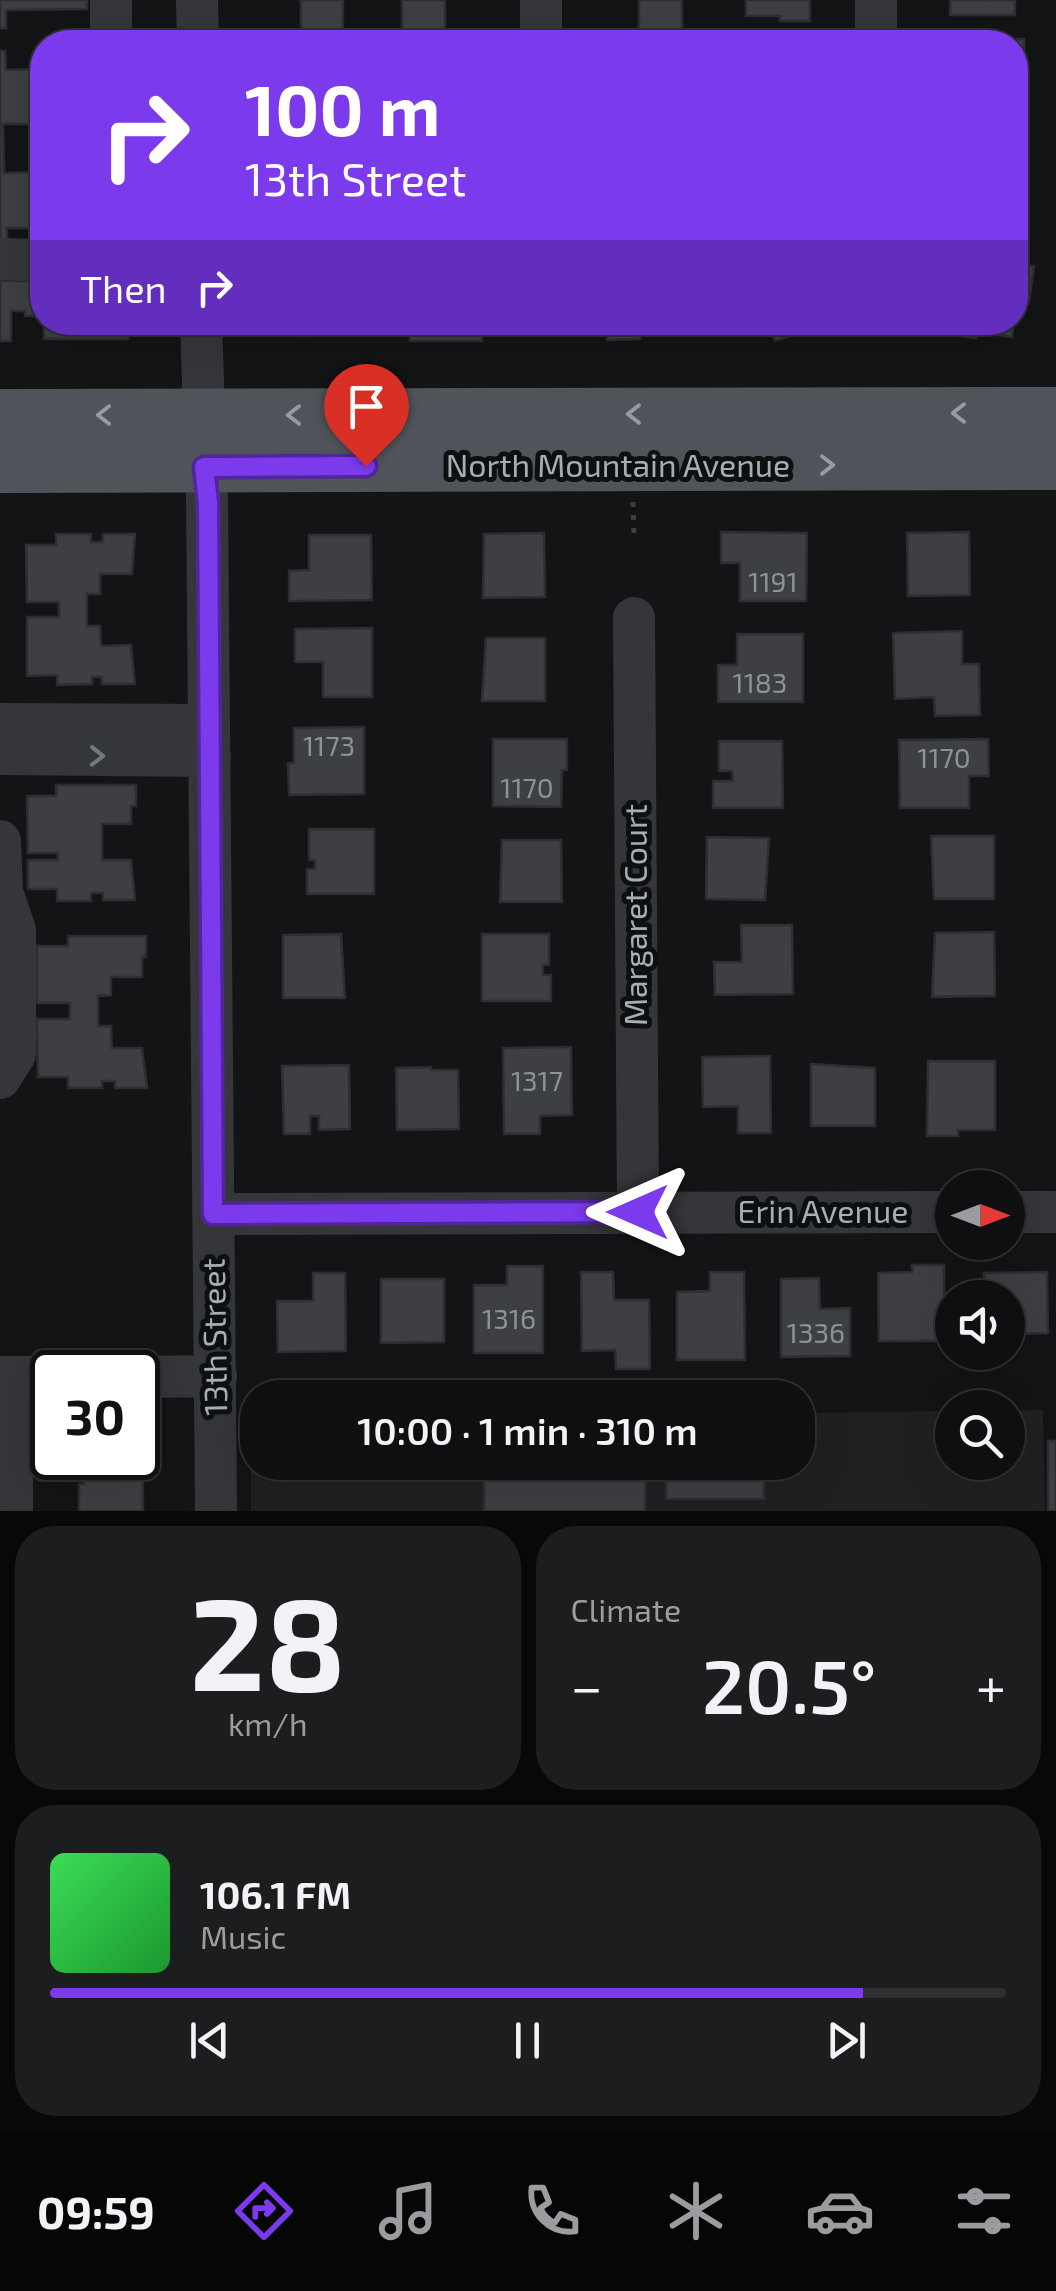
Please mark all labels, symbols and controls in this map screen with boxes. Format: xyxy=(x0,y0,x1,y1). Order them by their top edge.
text: 100 m xyxy=(245,66,440,150)
icon: right xyxy=(80,70,210,200)
text: 13th Street xyxy=(245,151,466,205)
icon: right xyxy=(187,260,242,315)
text: Then xyxy=(80,265,167,311)
pin xyxy=(324,364,409,467)
icon: arrive xyxy=(339,379,394,434)
one-way arrow xyxy=(950,402,966,424)
one-way arrow xyxy=(625,403,640,425)
one-way arrow xyxy=(96,404,112,426)
one-way arrow xyxy=(285,404,300,426)
street label: North Mountain Avenue xyxy=(446,445,790,483)
one-way arrow xyxy=(820,454,835,476)
house number: 1191 xyxy=(748,564,798,598)
house number: 1183 xyxy=(733,665,787,699)
house number: 1173 xyxy=(303,728,355,762)
house number: 1170 xyxy=(917,740,971,774)
one-way arrow xyxy=(90,745,106,766)
house number: 1170 xyxy=(500,770,554,804)
street label: Margaret Court xyxy=(615,804,653,1026)
house number: 1317 xyxy=(511,1063,563,1097)
position arrow xyxy=(586,1160,690,1264)
north arrow xyxy=(935,1170,1025,1260)
map controls xyxy=(935,1170,1025,1480)
street label: Erin Avenue xyxy=(738,1191,908,1229)
street label: 13th Street xyxy=(193,1258,233,1416)
button: sound xyxy=(935,1280,1025,1370)
house number: 1316 xyxy=(482,1301,536,1335)
house number: 1336 xyxy=(787,1315,845,1349)
speed limit sign: 30 xyxy=(30,1350,160,1480)
button: search xyxy=(935,1390,1025,1480)
text: 10:00 · 1 min · 310 m xyxy=(357,1407,698,1453)
text: 28 xyxy=(189,1561,346,1717)
text: Climate xyxy=(571,1590,681,1628)
text: 20.5° xyxy=(702,1639,876,1729)
text: − xyxy=(571,1652,603,1718)
text: + xyxy=(976,1652,1006,1718)
text: km/h xyxy=(228,1704,307,1742)
text: 106.1 FM xyxy=(200,1871,351,1917)
text: Music xyxy=(200,1917,286,1955)
icon: previous xyxy=(182,2013,237,2068)
icon: pause xyxy=(500,2013,555,2068)
icon: next xyxy=(819,2013,874,2068)
icon: directions xyxy=(229,2176,299,2246)
icon: music xyxy=(373,2176,443,2246)
icon: phone xyxy=(517,2176,587,2246)
icon: climate xyxy=(661,2176,731,2246)
icon: car xyxy=(805,2176,875,2246)
icon: filters xyxy=(949,2176,1019,2246)
text: 09:59 xyxy=(37,2184,155,2238)

